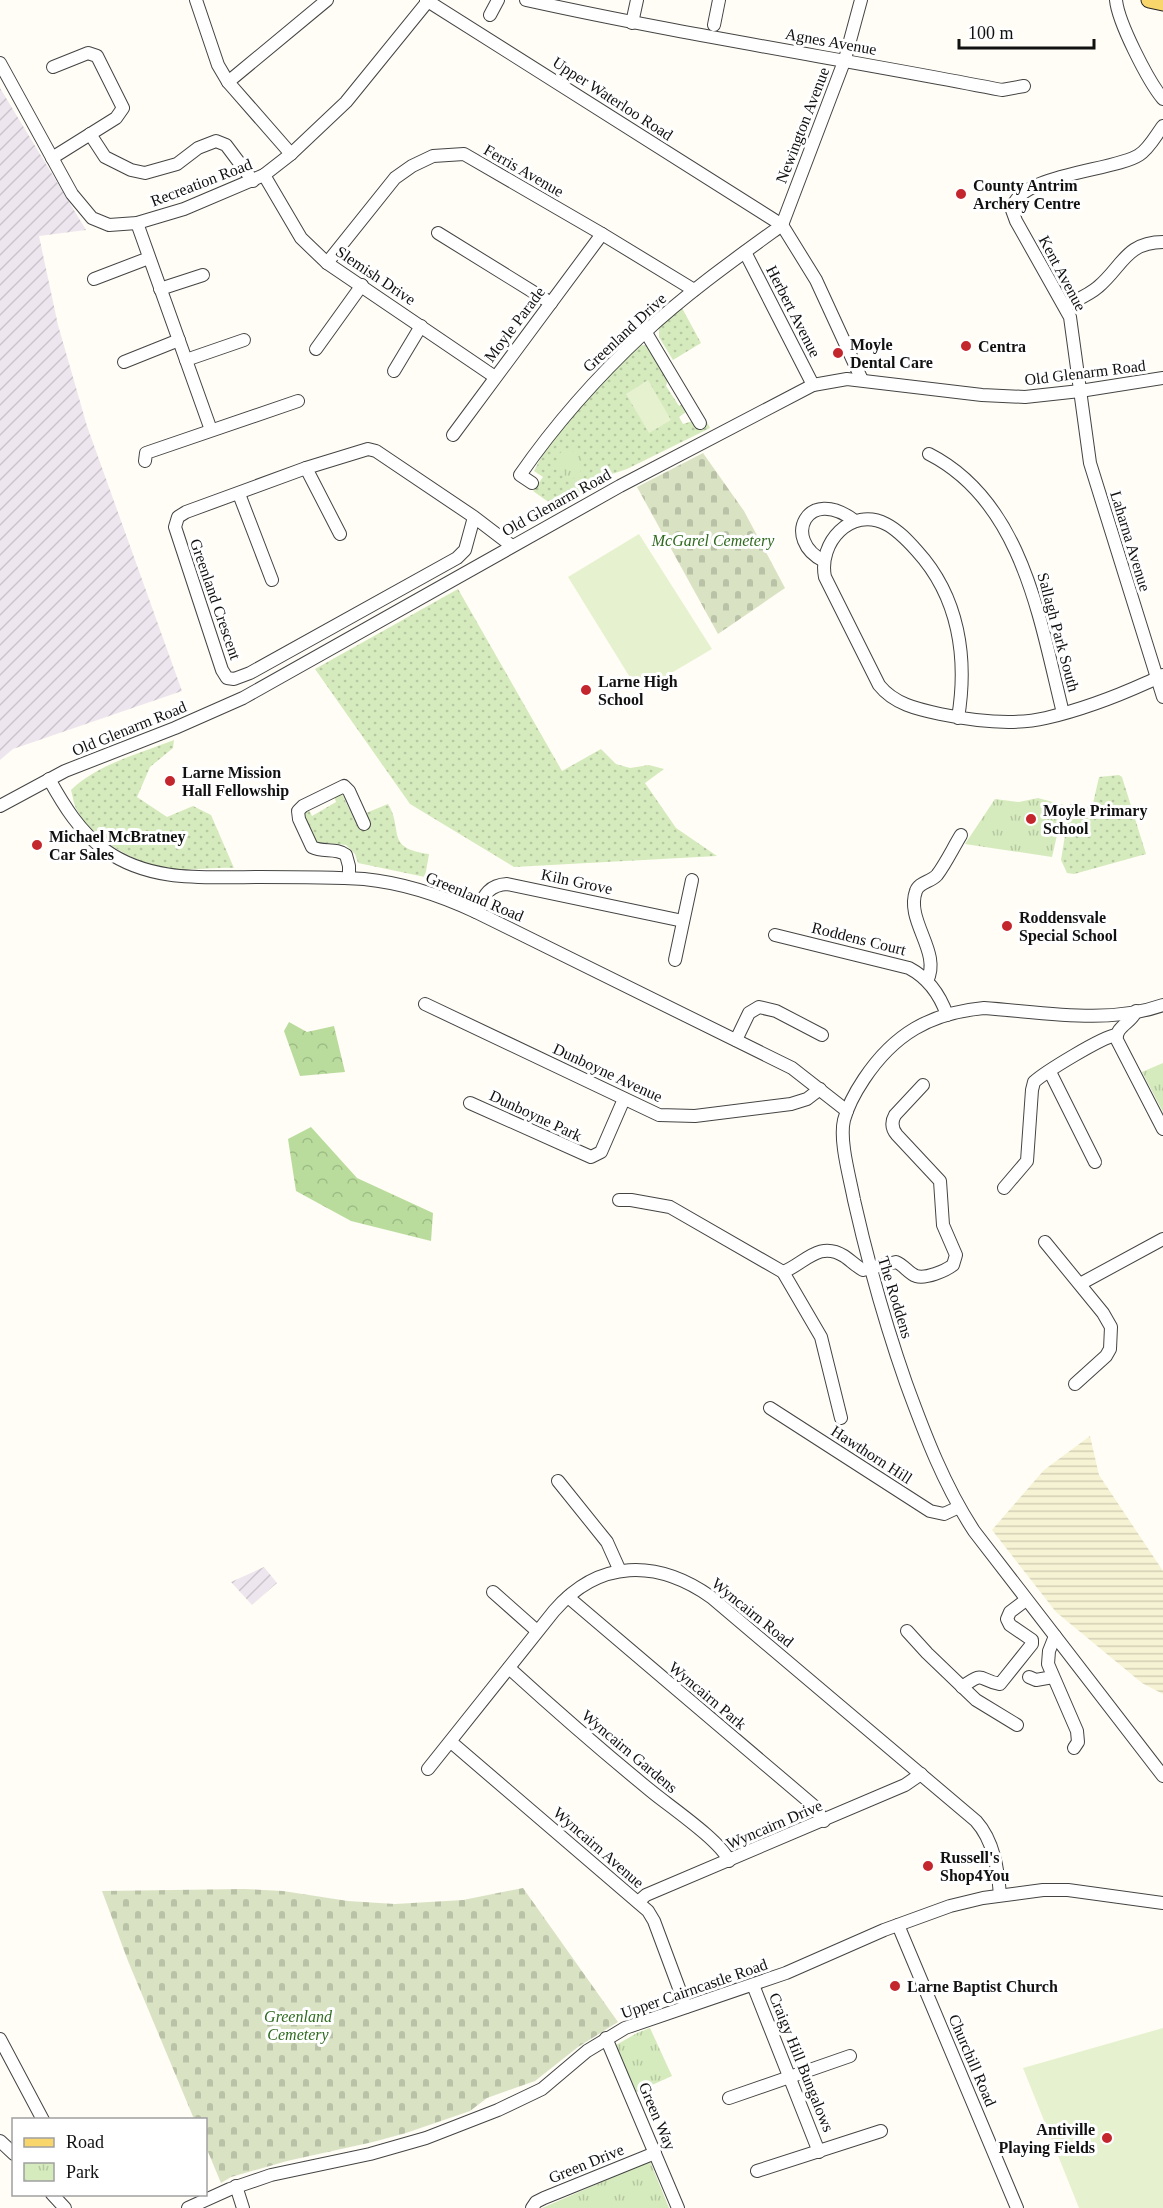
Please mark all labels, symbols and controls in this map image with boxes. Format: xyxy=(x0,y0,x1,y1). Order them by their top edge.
scale bar xyxy=(959,12,1094,50)
text: 100 m xyxy=(968,23,1014,43)
street label: Agnes Avenue xyxy=(784,25,878,59)
street label: Upper Waterloo Road xyxy=(549,53,676,144)
street label: Newington Avenue xyxy=(773,65,833,186)
street label: Ferris Avenue xyxy=(481,141,567,200)
street label: Recreation Road xyxy=(148,155,254,210)
place label: County Antrim Archery Centre xyxy=(973,177,1080,213)
marker: County Antrim Archery Centre xyxy=(954,187,968,201)
street label: Kent Avenue xyxy=(1036,233,1089,314)
street label: Slemish Drive xyxy=(333,243,419,308)
street label: Herbert Avenue xyxy=(763,263,824,360)
street label: Moyle Parade xyxy=(481,284,549,366)
street label: Greenland Drive xyxy=(579,290,669,375)
place label: Moyle Dental Care xyxy=(850,336,933,371)
place label: Centra xyxy=(978,338,1026,355)
marker: Centra xyxy=(959,339,973,353)
marker: Moyle Dental Care xyxy=(831,346,845,360)
street label: Old Glenarm Road xyxy=(1024,357,1147,388)
street label: Old Glenarm Road xyxy=(499,465,614,539)
street label: Laharna Avenue xyxy=(1107,489,1154,593)
park label: McGarel Cemetery xyxy=(651,532,775,550)
street label: Greenland Crescent xyxy=(187,537,244,662)
street label: Sallagh Park South xyxy=(1033,571,1083,694)
place label: Larne High School xyxy=(598,673,678,708)
marker: Larne High School xyxy=(579,683,593,697)
street label: Old Glenarm Road xyxy=(70,698,189,759)
place label: Larne Mission Hall Fellowship xyxy=(182,764,289,800)
marker: Larne Mission Hall Fellowship xyxy=(163,774,177,788)
place label: Moyle Primary School xyxy=(1043,802,1147,837)
marker: Moyle Primary School xyxy=(1024,812,1038,826)
place label: Michael McBratney Car Sales xyxy=(49,828,185,863)
marker: Michael McBratney Car Sales xyxy=(30,838,44,852)
street label: Kiln Grove xyxy=(540,866,614,897)
street label: Greenland Road xyxy=(423,868,526,925)
place label: Roddensvale Special School xyxy=(1019,909,1118,945)
street label: Roddens Court xyxy=(810,919,908,959)
marker: Roddensvale Special School xyxy=(1000,919,1014,933)
street label: Dunboyne Avenue xyxy=(550,1040,665,1106)
street label: Dunboyne Park xyxy=(486,1087,585,1145)
street label: The Roddens xyxy=(875,1254,916,1340)
street label: Hawthorn Hill xyxy=(828,1422,916,1487)
street label: Wyncairn Road xyxy=(708,1574,797,1651)
street label: Wyncairn Park xyxy=(665,1658,750,1733)
street label: Wyncairn Gardens xyxy=(578,1706,681,1797)
street label: Wyncairn Drive xyxy=(724,1797,825,1853)
street label: Wyncairn Avenue xyxy=(549,1804,647,1892)
place label: Russell's Shop4You xyxy=(940,1849,1009,1885)
marker: Russell's Shop4You xyxy=(921,1859,935,1873)
street label: Upper Cairncastle Road xyxy=(619,1955,770,2022)
place label: Larne Baptist Church xyxy=(907,1978,1058,1996)
marker: Larne Baptist Church xyxy=(888,1979,902,1993)
street label: Craigy Hill Bungalows xyxy=(765,1990,837,2135)
park label: Greenland Cemetery xyxy=(264,2008,333,2044)
street label: Churchill Road xyxy=(946,2012,1000,2109)
street label: Green Way xyxy=(635,2080,679,2153)
legend xyxy=(12,2118,207,2196)
place label: Antiville Playing Fields xyxy=(999,2121,1095,2157)
marker: Antiville Playing Fields xyxy=(1100,2131,1114,2145)
text: Road xyxy=(66,2132,104,2152)
street label: Green Drive xyxy=(546,2141,626,2186)
text: Park xyxy=(66,2162,99,2182)

